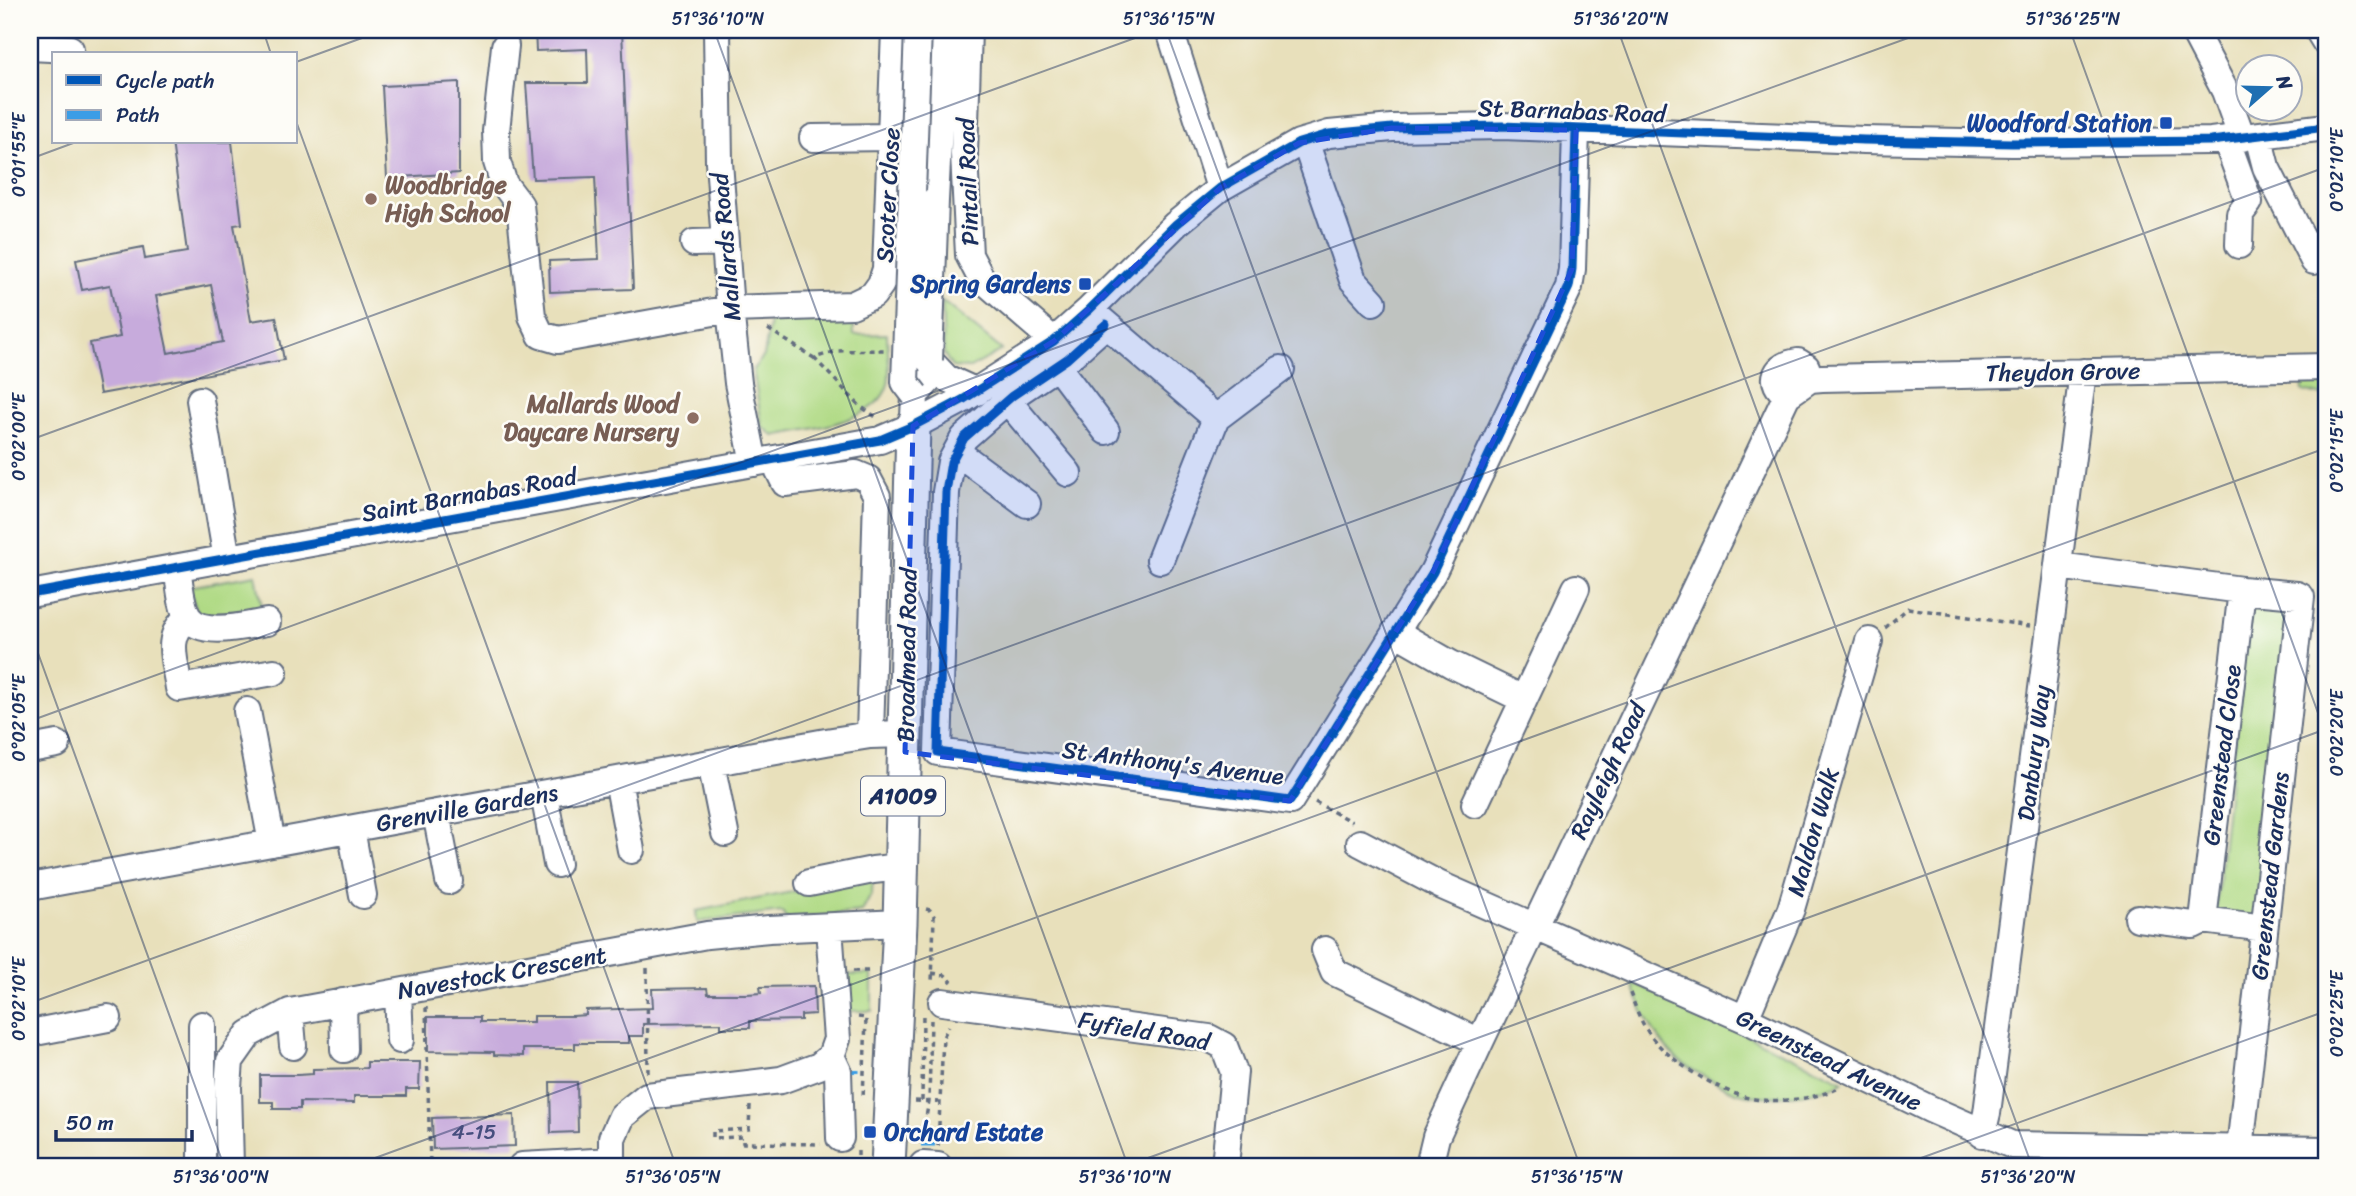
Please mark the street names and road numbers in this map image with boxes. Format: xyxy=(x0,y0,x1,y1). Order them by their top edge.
street label: St Barnabas Road xyxy=(1477,87,1668,135)
street label: Pintail Road xyxy=(945,115,991,247)
street label: Scoter Close xyxy=(863,126,913,264)
street label: Mallards Road xyxy=(699,170,753,323)
street label: Theydon Grove xyxy=(1985,350,2141,394)
street label: Saint Barnabas Road xyxy=(358,455,582,535)
street label: Broadmead Road xyxy=(884,566,930,742)
street label: Greenstead Close xyxy=(2190,662,2254,848)
street label: Danbury Way xyxy=(2005,682,2063,823)
street label: Rayleigh Road xyxy=(1558,694,1659,847)
street label: St Anthony's Avenue xyxy=(1060,729,1287,797)
street label: Maldon Walk xyxy=(1775,762,1852,902)
street label: Greenstead Gardens xyxy=(2238,770,2302,982)
street label: Grenville Gardens xyxy=(373,771,561,845)
road number: A1009 xyxy=(861,776,945,816)
street label: Navestock Crescent xyxy=(394,934,610,1012)
street label: Greenstead Avenue xyxy=(1729,997,1929,1123)
street label: Fyfield Road xyxy=(1075,999,1215,1064)

